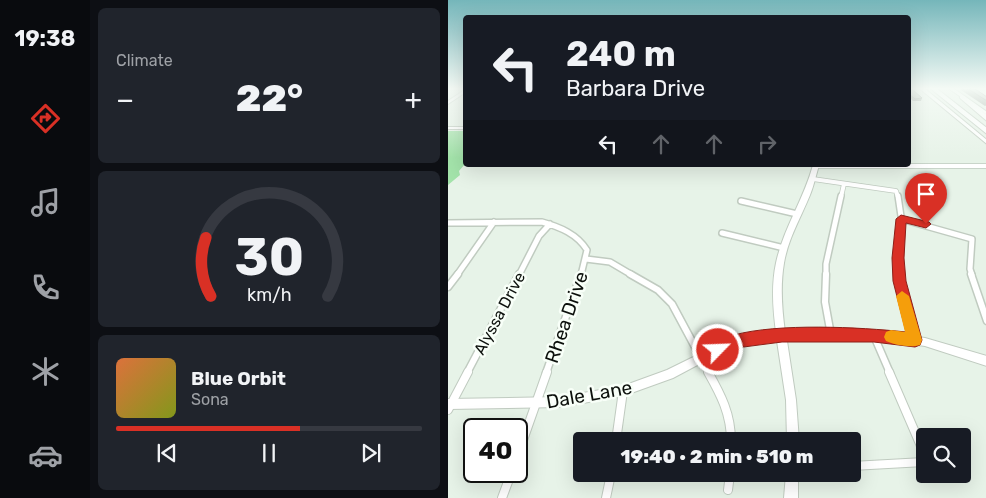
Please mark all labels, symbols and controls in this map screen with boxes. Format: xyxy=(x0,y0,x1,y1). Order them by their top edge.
text: 19:38 xyxy=(15,25,75,52)
text: 240 m xyxy=(566,33,676,75)
icon: left xyxy=(483,35,548,100)
text: Climate xyxy=(116,51,173,70)
text: 22° xyxy=(236,75,303,121)
text: Barbara Drive xyxy=(566,75,705,102)
text: − xyxy=(116,83,134,116)
text: + xyxy=(405,83,422,116)
icon: directions xyxy=(28,101,63,136)
icon: left xyxy=(594,130,622,158)
icon: ahead xyxy=(647,130,675,158)
icon: ahead xyxy=(700,130,728,158)
icon: right xyxy=(753,130,781,158)
pin xyxy=(905,173,947,224)
icon: arrive xyxy=(912,180,940,208)
icon: music xyxy=(28,185,63,220)
text: 30 xyxy=(234,226,304,288)
street label: Rhea Drive xyxy=(540,268,593,366)
street label: Alyssa Drive xyxy=(470,269,529,358)
icon: phone xyxy=(28,270,63,305)
text: km/h xyxy=(247,284,291,305)
position arrow xyxy=(691,323,743,375)
icon: climate xyxy=(28,354,63,389)
text: Blue Orbit xyxy=(191,367,286,390)
street label: Dale Lane xyxy=(544,376,634,413)
text: Sona xyxy=(191,390,229,409)
speed limit sign: 40 xyxy=(463,418,528,483)
map controls xyxy=(916,428,971,483)
button: search xyxy=(916,428,971,483)
icon: car xyxy=(28,438,63,473)
icon: previous xyxy=(153,439,181,467)
icon: pause xyxy=(255,439,283,467)
icon: next xyxy=(357,439,385,467)
text: 19:40 · 2 min · 510 m xyxy=(621,445,813,468)

